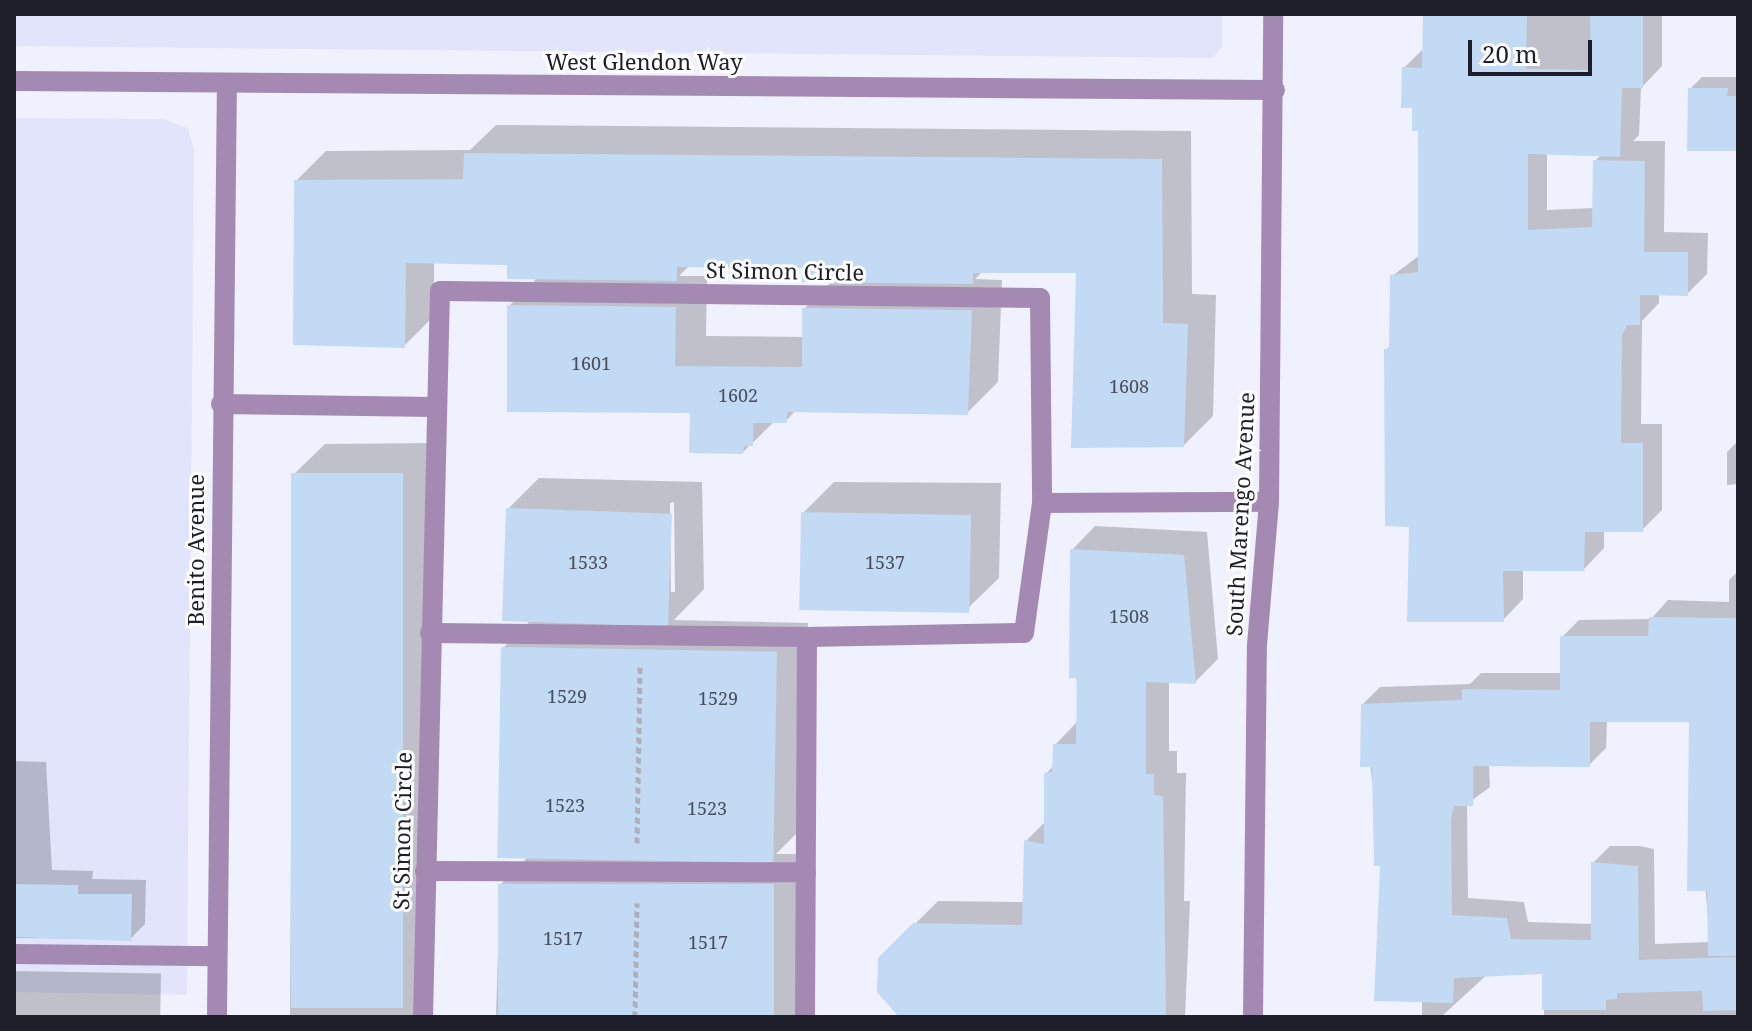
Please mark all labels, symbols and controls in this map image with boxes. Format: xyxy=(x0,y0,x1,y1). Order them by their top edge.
scale bar xyxy=(1472,24,1596,74)
text: 20 m xyxy=(1482,37,1538,70)
street label: West Glendon Way xyxy=(545,49,743,75)
street label: St Simon Circle xyxy=(706,256,864,286)
house number: 1601 xyxy=(571,352,611,374)
house number: 1608 xyxy=(1109,375,1149,397)
house number: 1602 xyxy=(718,384,758,406)
street label: South Marengo Avenue xyxy=(1220,391,1260,637)
street label: Benito Avenue xyxy=(183,474,209,626)
house number: 1533 xyxy=(568,551,608,573)
house number: 1537 xyxy=(865,551,905,573)
house number: 1508 xyxy=(1109,605,1149,627)
house number: 1529 xyxy=(547,685,587,707)
house number: 1529 xyxy=(698,687,738,709)
street label: St Simon Circle xyxy=(387,752,417,910)
house number: 1523 xyxy=(545,794,585,816)
house number: 1523 xyxy=(687,797,727,819)
house number: 1517 xyxy=(543,927,583,949)
house number: 1517 xyxy=(688,931,728,953)

